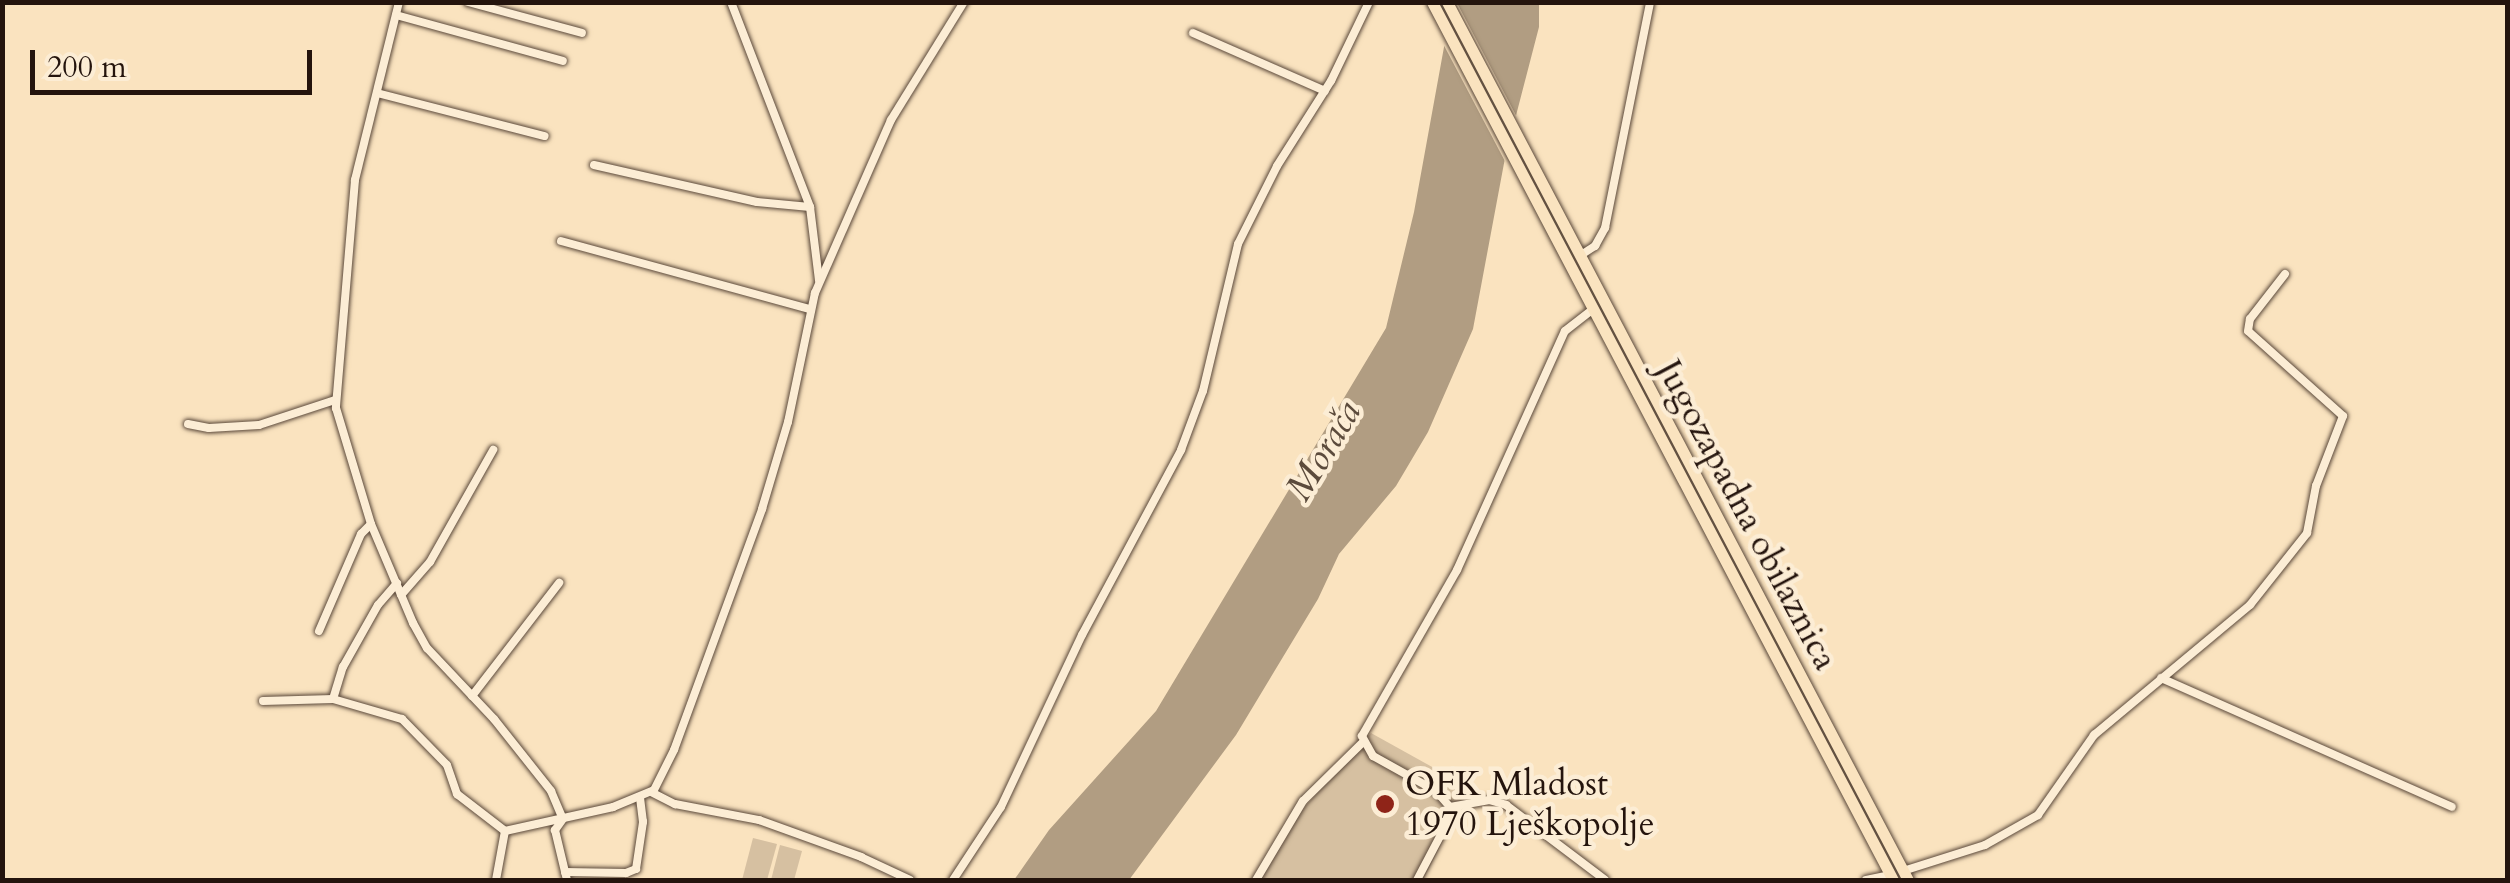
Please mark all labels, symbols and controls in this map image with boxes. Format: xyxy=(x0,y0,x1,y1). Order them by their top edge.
scale bar xyxy=(35,30,318,92)
text: 200 m xyxy=(47,47,127,88)
street label: Jugozapadna obilaznica xyxy=(1647,353,1847,677)
water label: Morača xyxy=(1276,393,1372,509)
place label: OFK Mladost 1970 Lješkopolje xyxy=(1405,763,1655,845)
marker: OFK Mladost 1970 Lješkopolje xyxy=(1374,793,1396,815)

